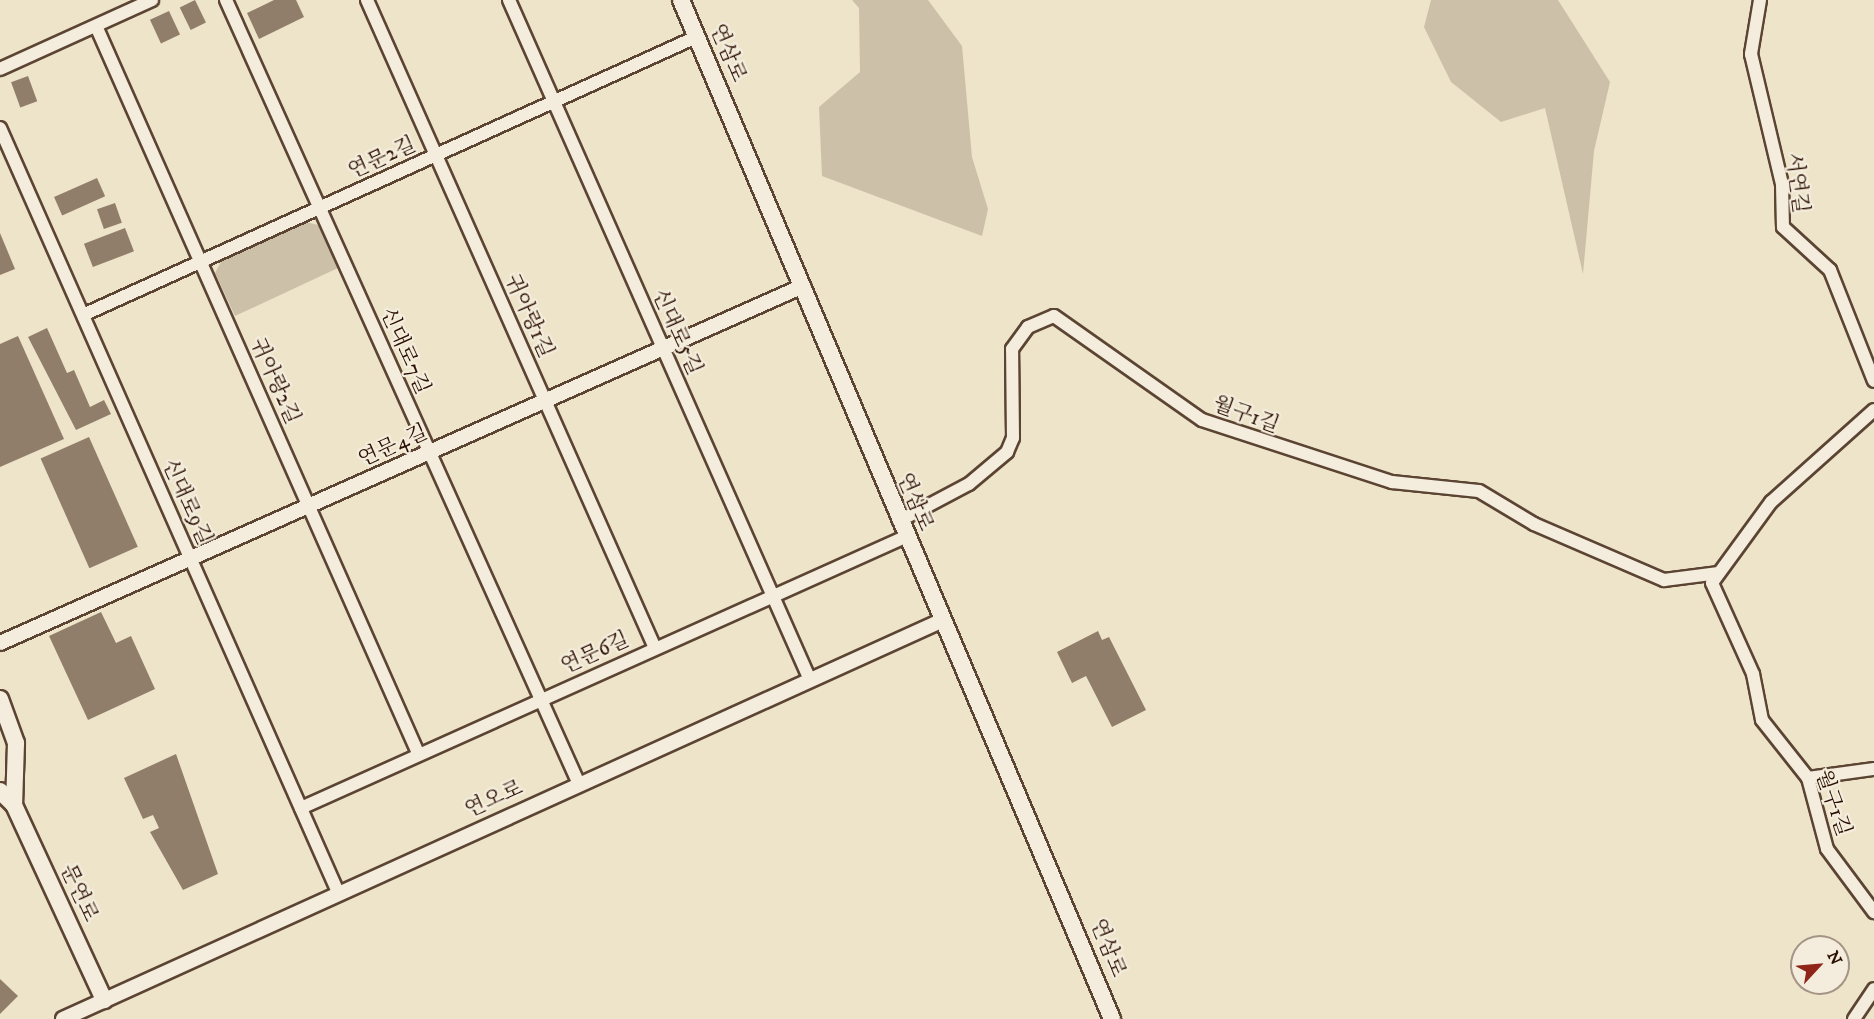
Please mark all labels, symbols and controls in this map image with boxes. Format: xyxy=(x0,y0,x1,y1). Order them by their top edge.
street label: 연삼로 xyxy=(705,20,751,86)
street label: 연문2길 xyxy=(344,132,420,184)
street label: 서연길 xyxy=(1781,151,1813,215)
street label: 귀아랑1길 xyxy=(499,270,559,362)
street label: 신대로5길 xyxy=(647,285,707,379)
street label: 신대로7길 xyxy=(375,304,435,398)
street label: 귀아랑2길 xyxy=(245,334,305,428)
street label: 월구1길 xyxy=(1209,391,1283,439)
street label: 연문4길 xyxy=(355,420,431,472)
street label: 신대로9길 xyxy=(157,455,217,549)
street label: 연삼로 xyxy=(892,469,938,535)
street label: 연문6길 xyxy=(557,627,633,679)
street label: 월구1길 xyxy=(1810,766,1856,840)
street label: 연오로 xyxy=(461,775,527,823)
street label: 문연로 xyxy=(55,860,103,926)
street label: 연삼로 xyxy=(1085,915,1131,981)
north arrow xyxy=(1790,935,1850,995)
text: N xyxy=(1823,948,1846,968)

